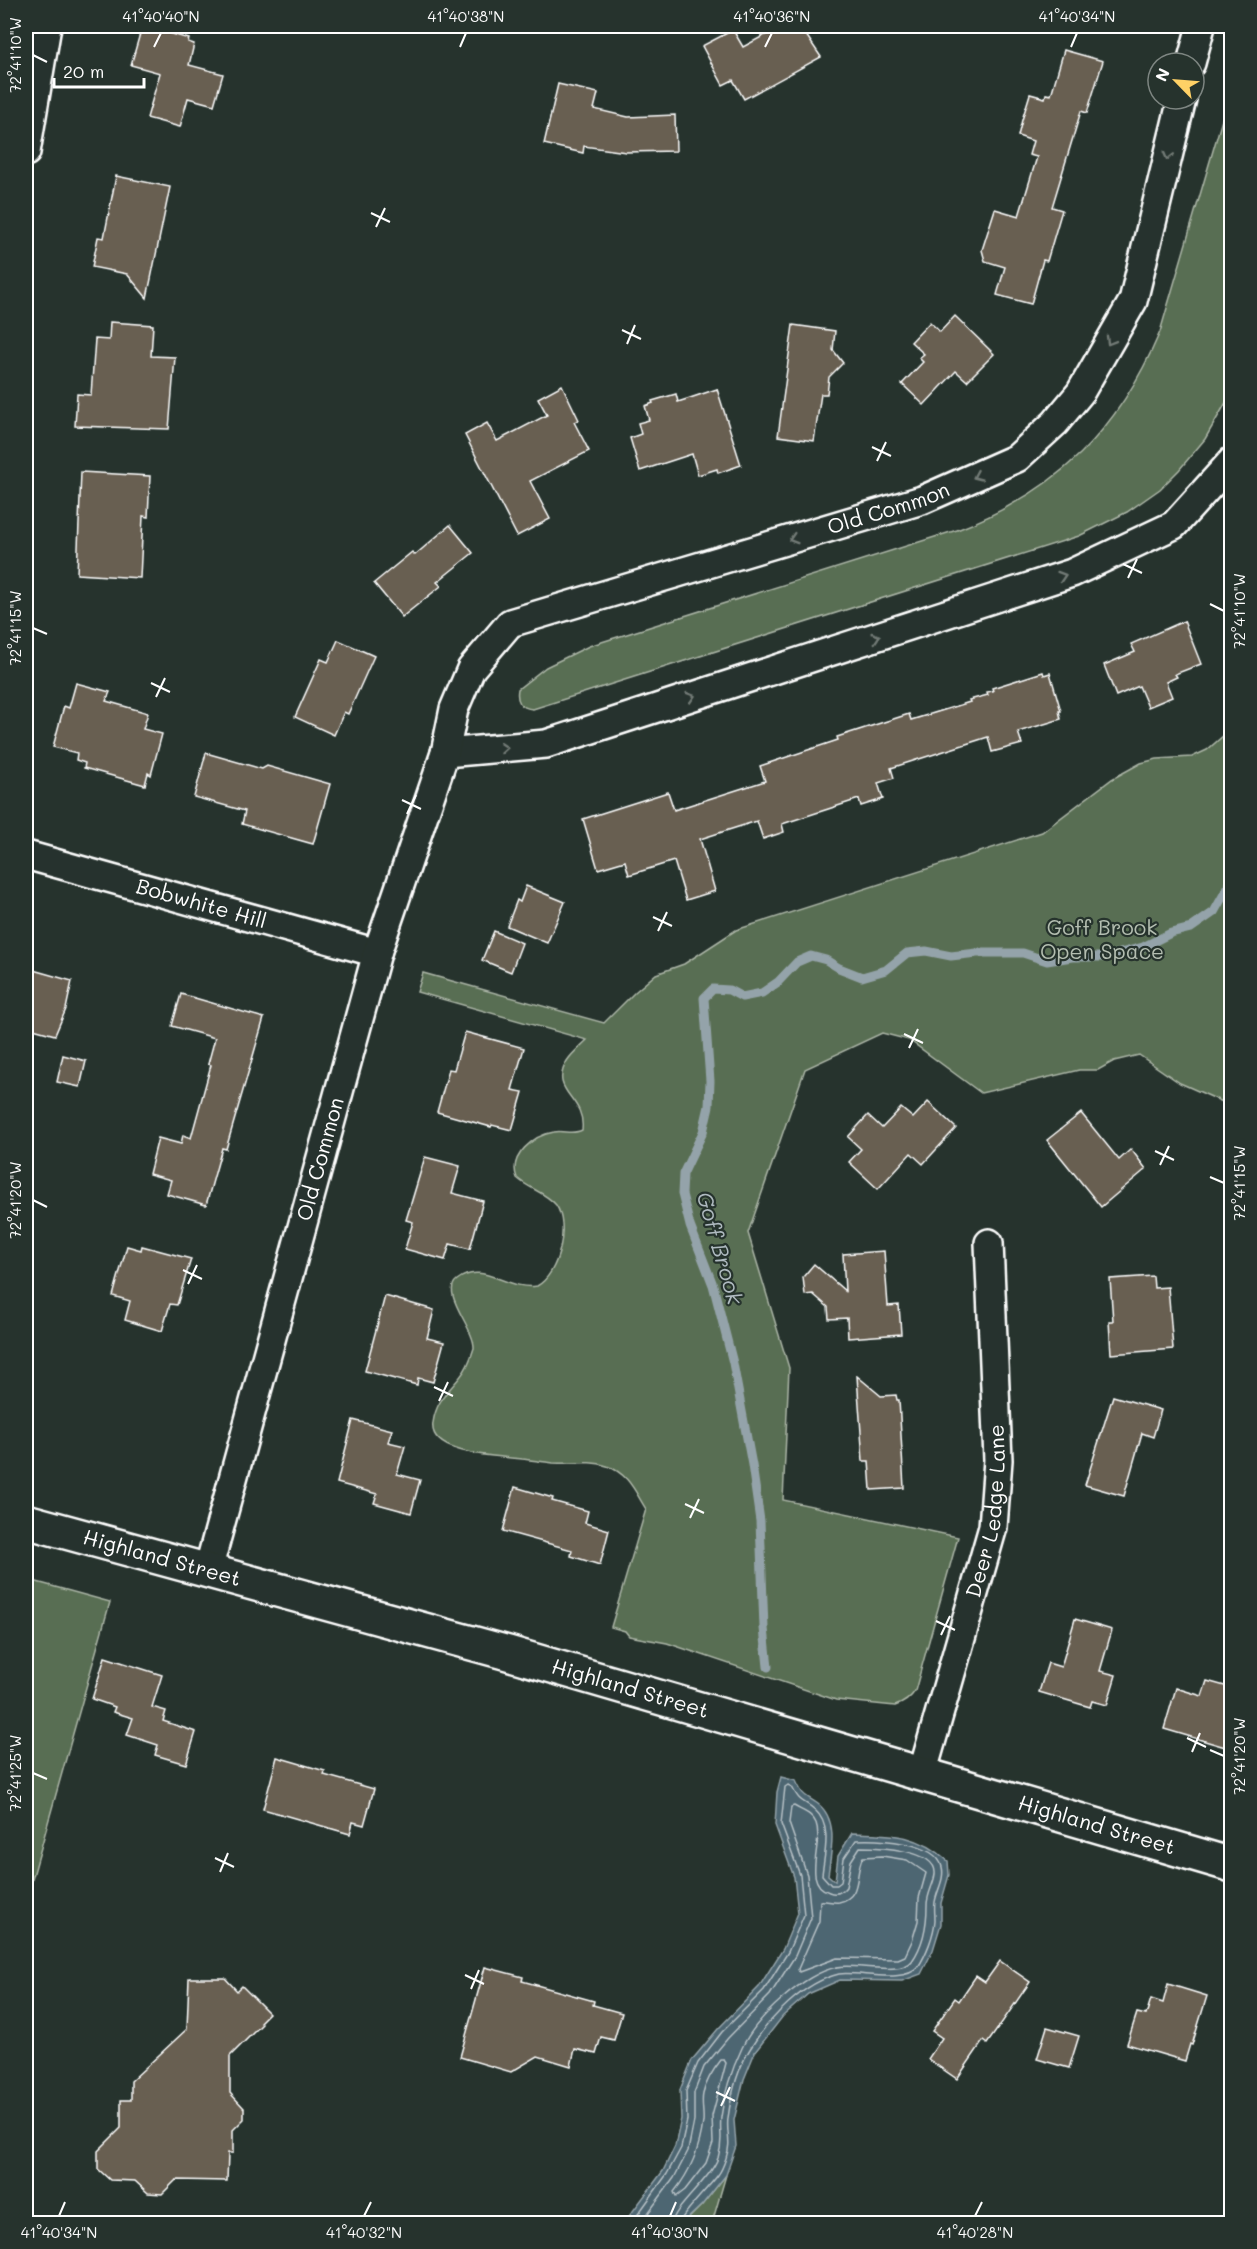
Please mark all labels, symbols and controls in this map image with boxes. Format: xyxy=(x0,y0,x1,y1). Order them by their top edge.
text: 41°40'40"N xyxy=(122,6,200,26)
text: 41°40'38"N xyxy=(428,6,504,26)
text: 41°40'36"N xyxy=(734,6,810,26)
text: 41°40'34"N xyxy=(1039,6,1115,26)
text: 72°41'10"W xyxy=(5,17,25,93)
scale bar xyxy=(54,51,144,89)
north arrow xyxy=(1146,51,1206,111)
text: 20 m xyxy=(63,59,104,83)
text: N xyxy=(1150,65,1174,84)
one-way arrow xyxy=(1162,151,1175,161)
one-way arrow xyxy=(1106,334,1117,345)
one-way arrow xyxy=(972,469,983,481)
street label: Old Common xyxy=(824,475,953,540)
one-way arrow xyxy=(788,532,799,544)
one-way arrow xyxy=(1056,571,1067,583)
text: 72°41'10"W xyxy=(1229,573,1249,649)
text: 72°41'15"W xyxy=(5,590,25,666)
one-way arrow xyxy=(870,631,881,644)
one-way arrow xyxy=(685,692,696,704)
one-way arrow xyxy=(499,742,508,755)
street label: Bobwhite Hill xyxy=(133,871,270,934)
park label: Goff Brook Open Space xyxy=(1040,913,1164,964)
street label: Old Common xyxy=(289,1094,349,1224)
text: 72°41'15"W xyxy=(1229,1145,1249,1221)
text: 72°41'20"W xyxy=(5,1161,25,1239)
water label: Goff Brook xyxy=(691,1188,751,1309)
street label: Deer Ledge Lane xyxy=(958,1424,1010,1600)
street label: Highland Street xyxy=(80,1522,244,1591)
street label: Highland Street xyxy=(549,1652,712,1723)
text: 72°41'20"W xyxy=(1229,1717,1249,1795)
text: 72°41'25"W xyxy=(5,1735,25,1811)
street label: Highland Street xyxy=(1015,1788,1179,1860)
text: 41°40'34"N xyxy=(21,2222,97,2242)
text: 41°40'32"N xyxy=(326,2222,402,2242)
text: 41°40'30"N xyxy=(631,2222,709,2242)
text: 41°40'28"N xyxy=(937,2222,1013,2242)

